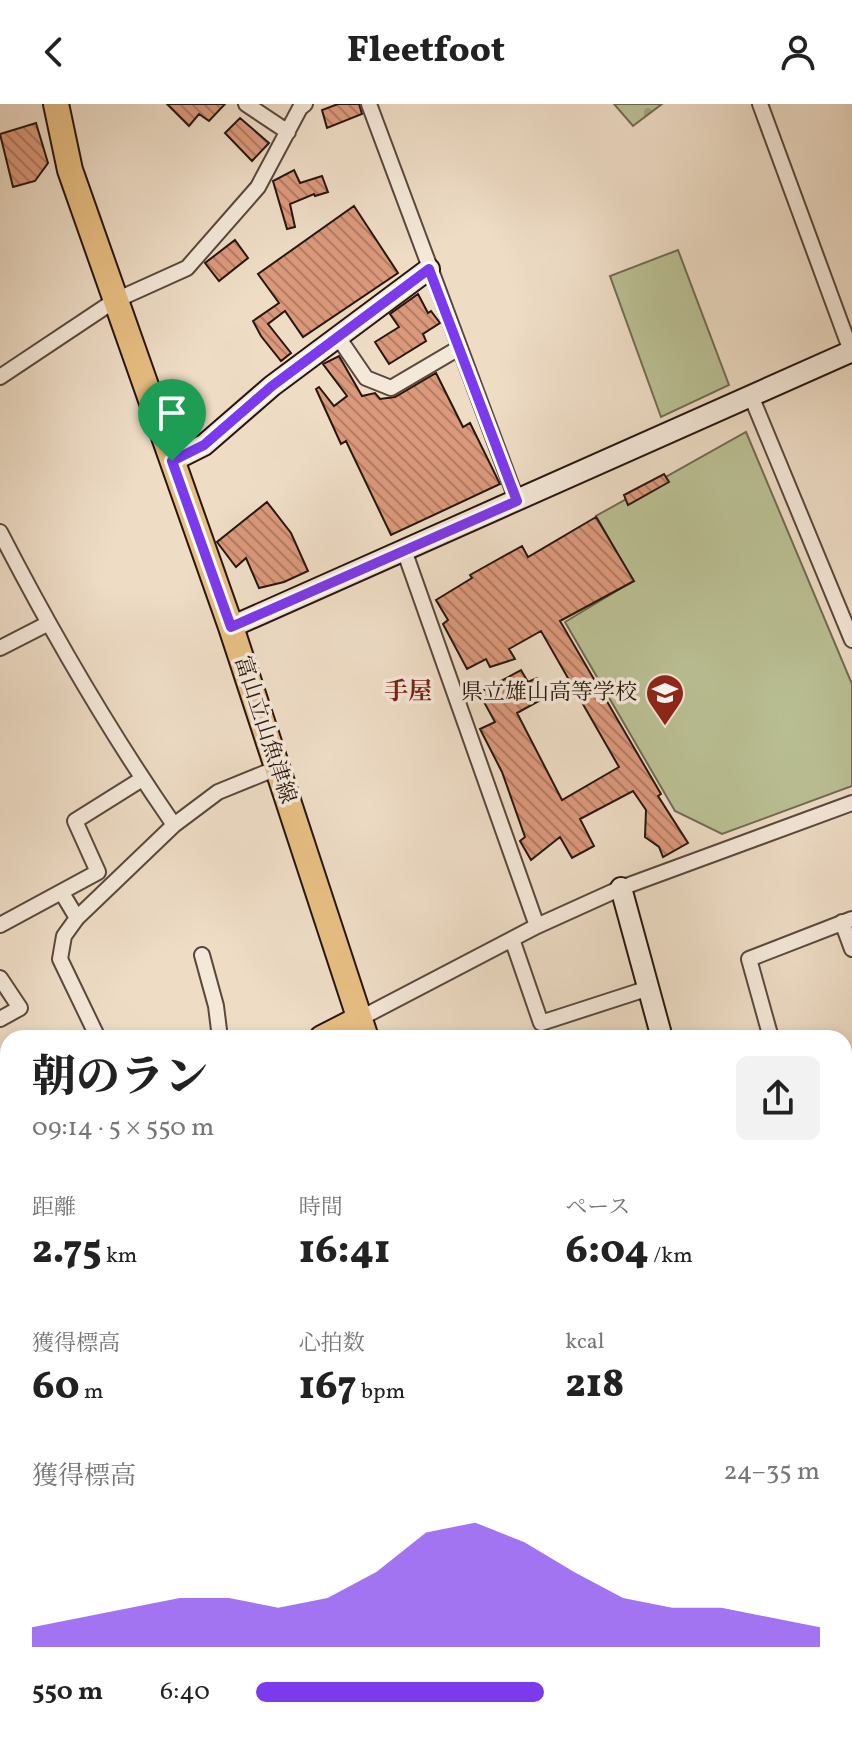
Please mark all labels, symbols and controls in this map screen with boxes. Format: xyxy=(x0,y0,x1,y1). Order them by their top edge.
text: Fleetfoot xyxy=(347,27,505,77)
icon: back xyxy=(32,30,76,74)
icon: person xyxy=(776,30,820,74)
pin xyxy=(138,379,206,461)
icon: arrive xyxy=(150,391,194,435)
street label: 富山立山魚津線 xyxy=(225,652,303,808)
school or university icon: 県立雄山高等学校 xyxy=(644,672,686,727)
district label: 手屋 xyxy=(384,676,432,710)
place label: 県立雄山高等学校 xyxy=(461,678,637,709)
text: 朝のラン xyxy=(32,1049,208,1110)
button: share xyxy=(736,1056,820,1140)
text: 09:14 · 5 × 550 m xyxy=(32,1110,214,1146)
text: 距離 xyxy=(32,1193,76,1224)
text: 時間 xyxy=(299,1193,343,1224)
text: ペース xyxy=(565,1193,630,1224)
text: 2.75 xyxy=(32,1224,101,1280)
text: 16:41 xyxy=(299,1224,390,1280)
text: 6:04 xyxy=(565,1224,649,1280)
text: km xyxy=(101,1241,137,1272)
text: /km xyxy=(649,1241,693,1272)
text: kcal xyxy=(565,1327,604,1358)
text: 獲得標高 xyxy=(32,1329,120,1360)
text: 心拍数 xyxy=(299,1329,365,1360)
text: 218 xyxy=(565,1358,625,1414)
text: 60 xyxy=(32,1360,80,1416)
text: 167 xyxy=(299,1360,357,1416)
text: m xyxy=(80,1377,103,1408)
text: bpm xyxy=(357,1377,405,1408)
text: 24–35 m xyxy=(724,1454,820,1490)
text: 獲得標高 xyxy=(32,1459,136,1495)
text: 550 m xyxy=(32,1674,103,1710)
text: 6:40 xyxy=(160,1674,210,1710)

